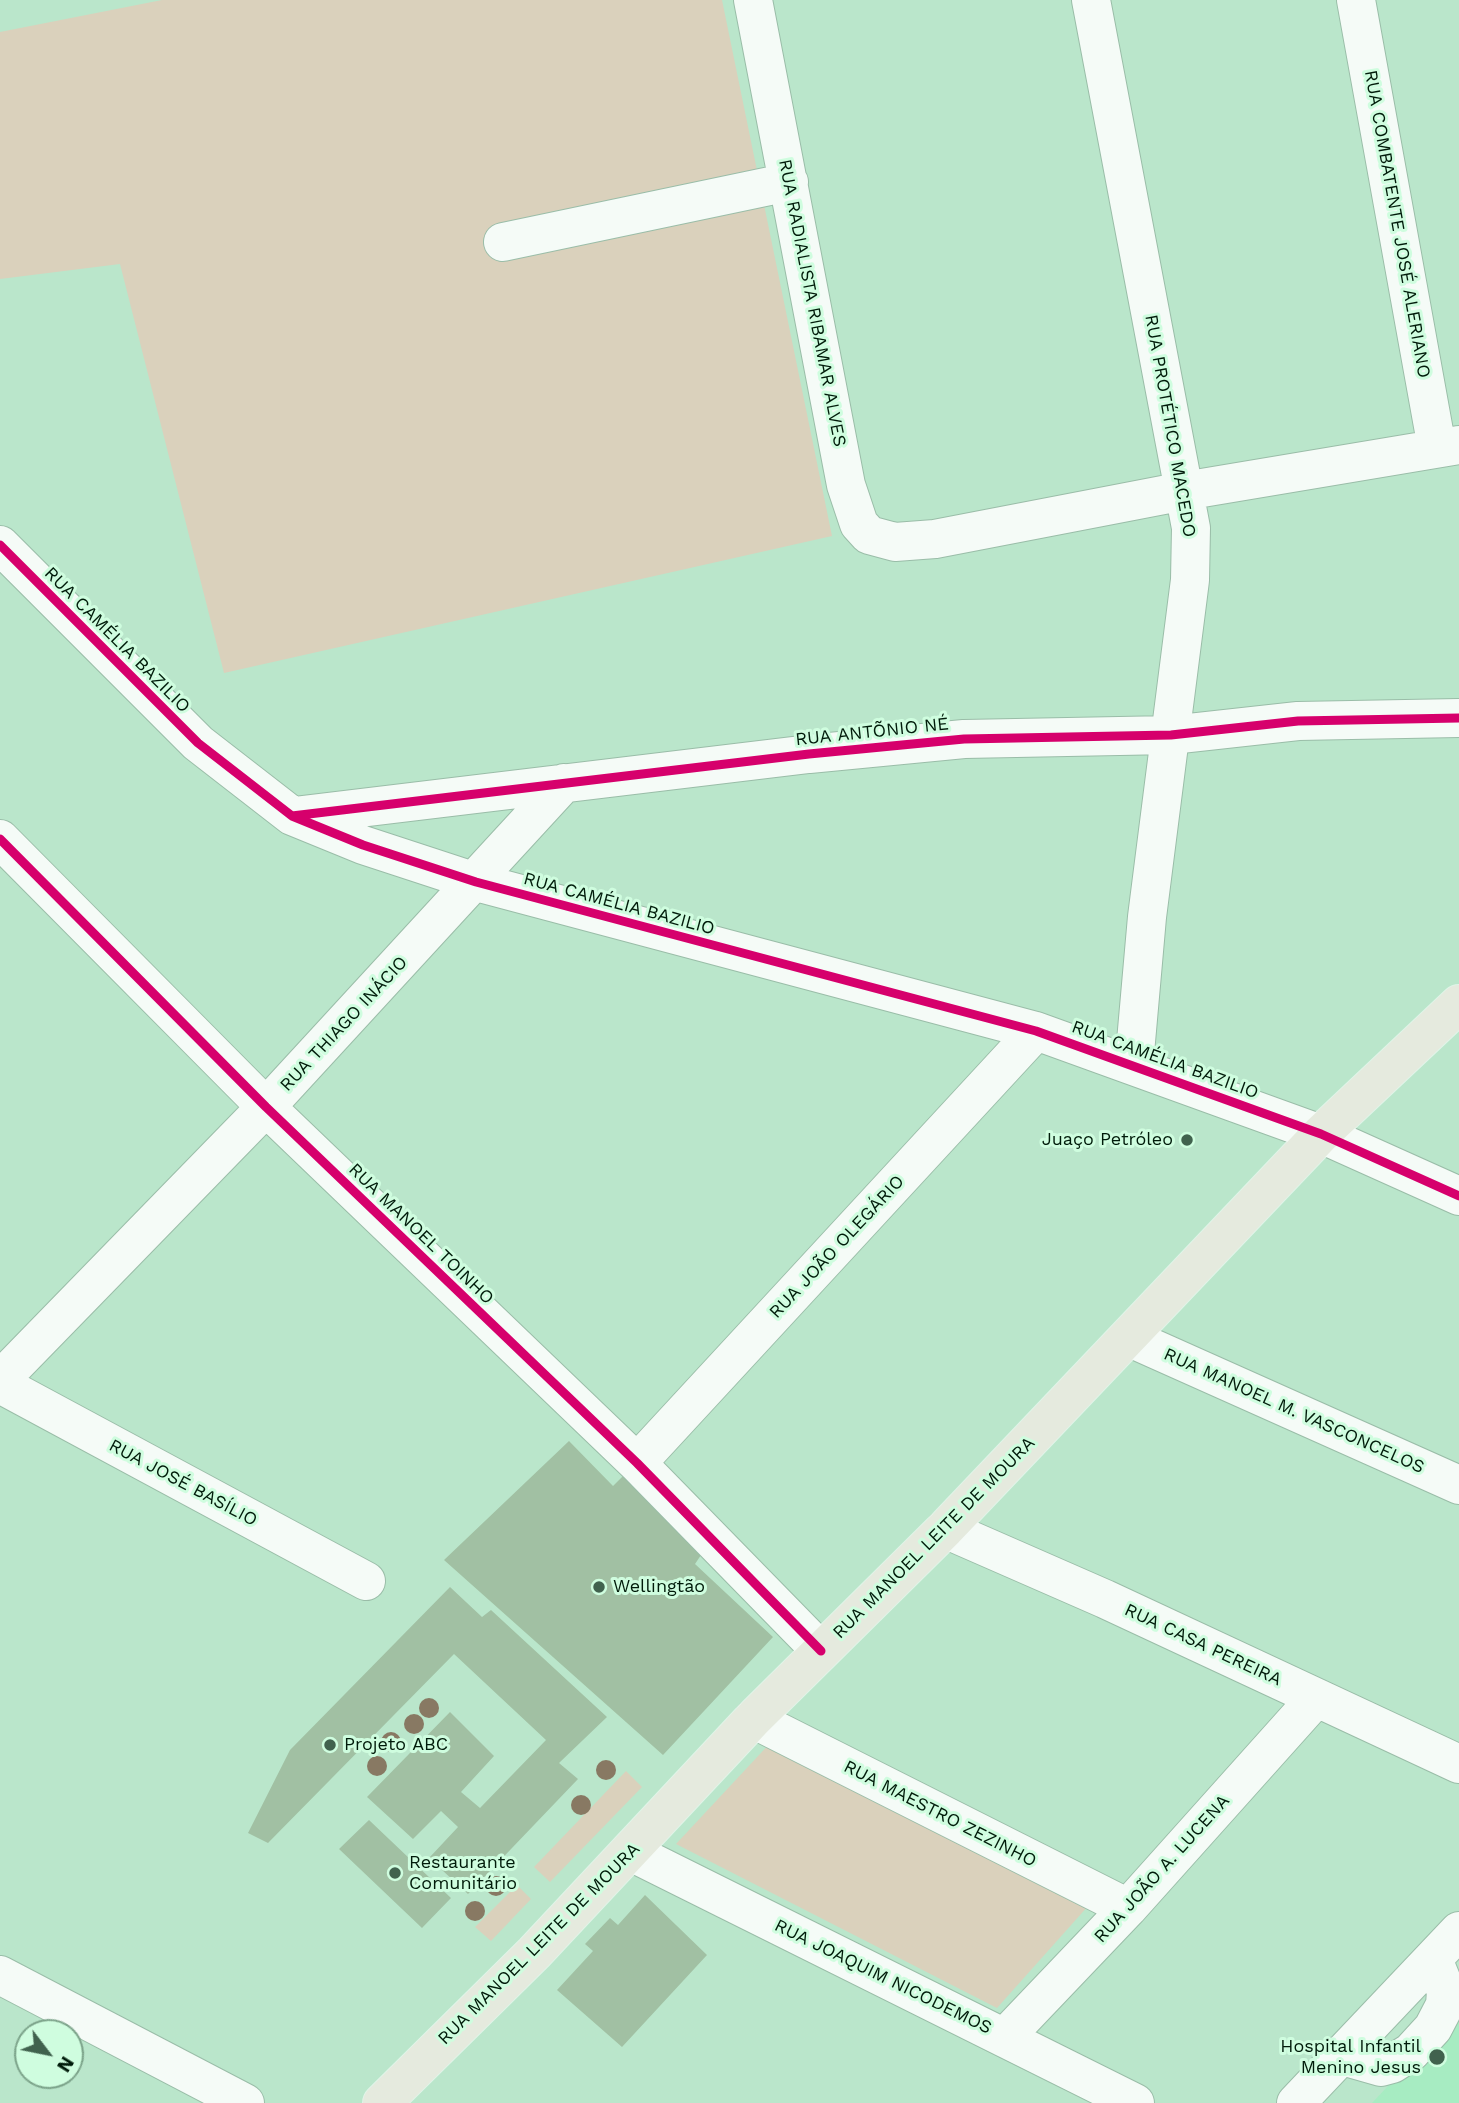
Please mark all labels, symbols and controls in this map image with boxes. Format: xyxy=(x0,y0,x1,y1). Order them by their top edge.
street label: RUA COMBATENTE JOSÉ ALERIANO xyxy=(1359,68,1435,380)
street label: RUA RADIALISTA RIBAMAR ALVES xyxy=(774,157,850,449)
street label: RUA PROTÉTICO MACEDO xyxy=(1140,313,1200,539)
street label: RUA CAMÉLIA BAZILIO xyxy=(40,563,194,717)
street label: RUA ANTÕNIO NÉ xyxy=(794,713,950,751)
street label: RUA CAMÉLIA BAZILIO xyxy=(521,868,717,940)
street label: RUA THIAGO INÁCIO xyxy=(276,952,412,1096)
street label: RUA CAMÉLIA BAZILIO xyxy=(1069,1016,1261,1104)
place label: Juaço Petróleo xyxy=(1042,1129,1173,1151)
marker: Juaço Petróleo xyxy=(1179,1132,1195,1148)
street label: RUA MANOEL TOINHO xyxy=(344,1159,498,1309)
street label: RUA JOÃO OLEGÁRIO xyxy=(765,1171,909,1323)
street label: RUA MANOEL M. VASCONCELOS xyxy=(1160,1344,1428,1478)
street label: RUA MANOEL LEITE DE MOURA xyxy=(829,1433,1039,1643)
street label: RUA JOSÉ BASÍLIO xyxy=(105,1435,261,1531)
place label: Wellingtão xyxy=(613,1576,705,1598)
marker: Wellingtão xyxy=(591,1579,607,1595)
street label: RUA CASA PEREIRA xyxy=(1121,1599,1285,1691)
place label: Projeto ABC xyxy=(344,1734,448,1756)
marker: Projeto ABC xyxy=(322,1737,338,1753)
street label: RUA MAESTRO ZEZINHO xyxy=(840,1756,1040,1872)
street label: RUA JOÃO A. LUCENA xyxy=(1090,1791,1234,1947)
street label: RUA MANOEL LEITE DE MOURA xyxy=(434,1839,644,2049)
place label: Restaurante Comunitário xyxy=(409,1852,517,1895)
marker: Restaurante Comunitário xyxy=(387,1865,403,1881)
street label: RUA JOAQUIM NICODEMOS xyxy=(771,1915,995,2039)
north arrow xyxy=(14,2019,84,2089)
place label: Hospital Infantil Menino Jesus xyxy=(1280,2036,1421,2078)
marker: Hospital Infantil Menino Jesus xyxy=(1427,2047,1447,2067)
text: N xyxy=(52,2052,79,2076)

